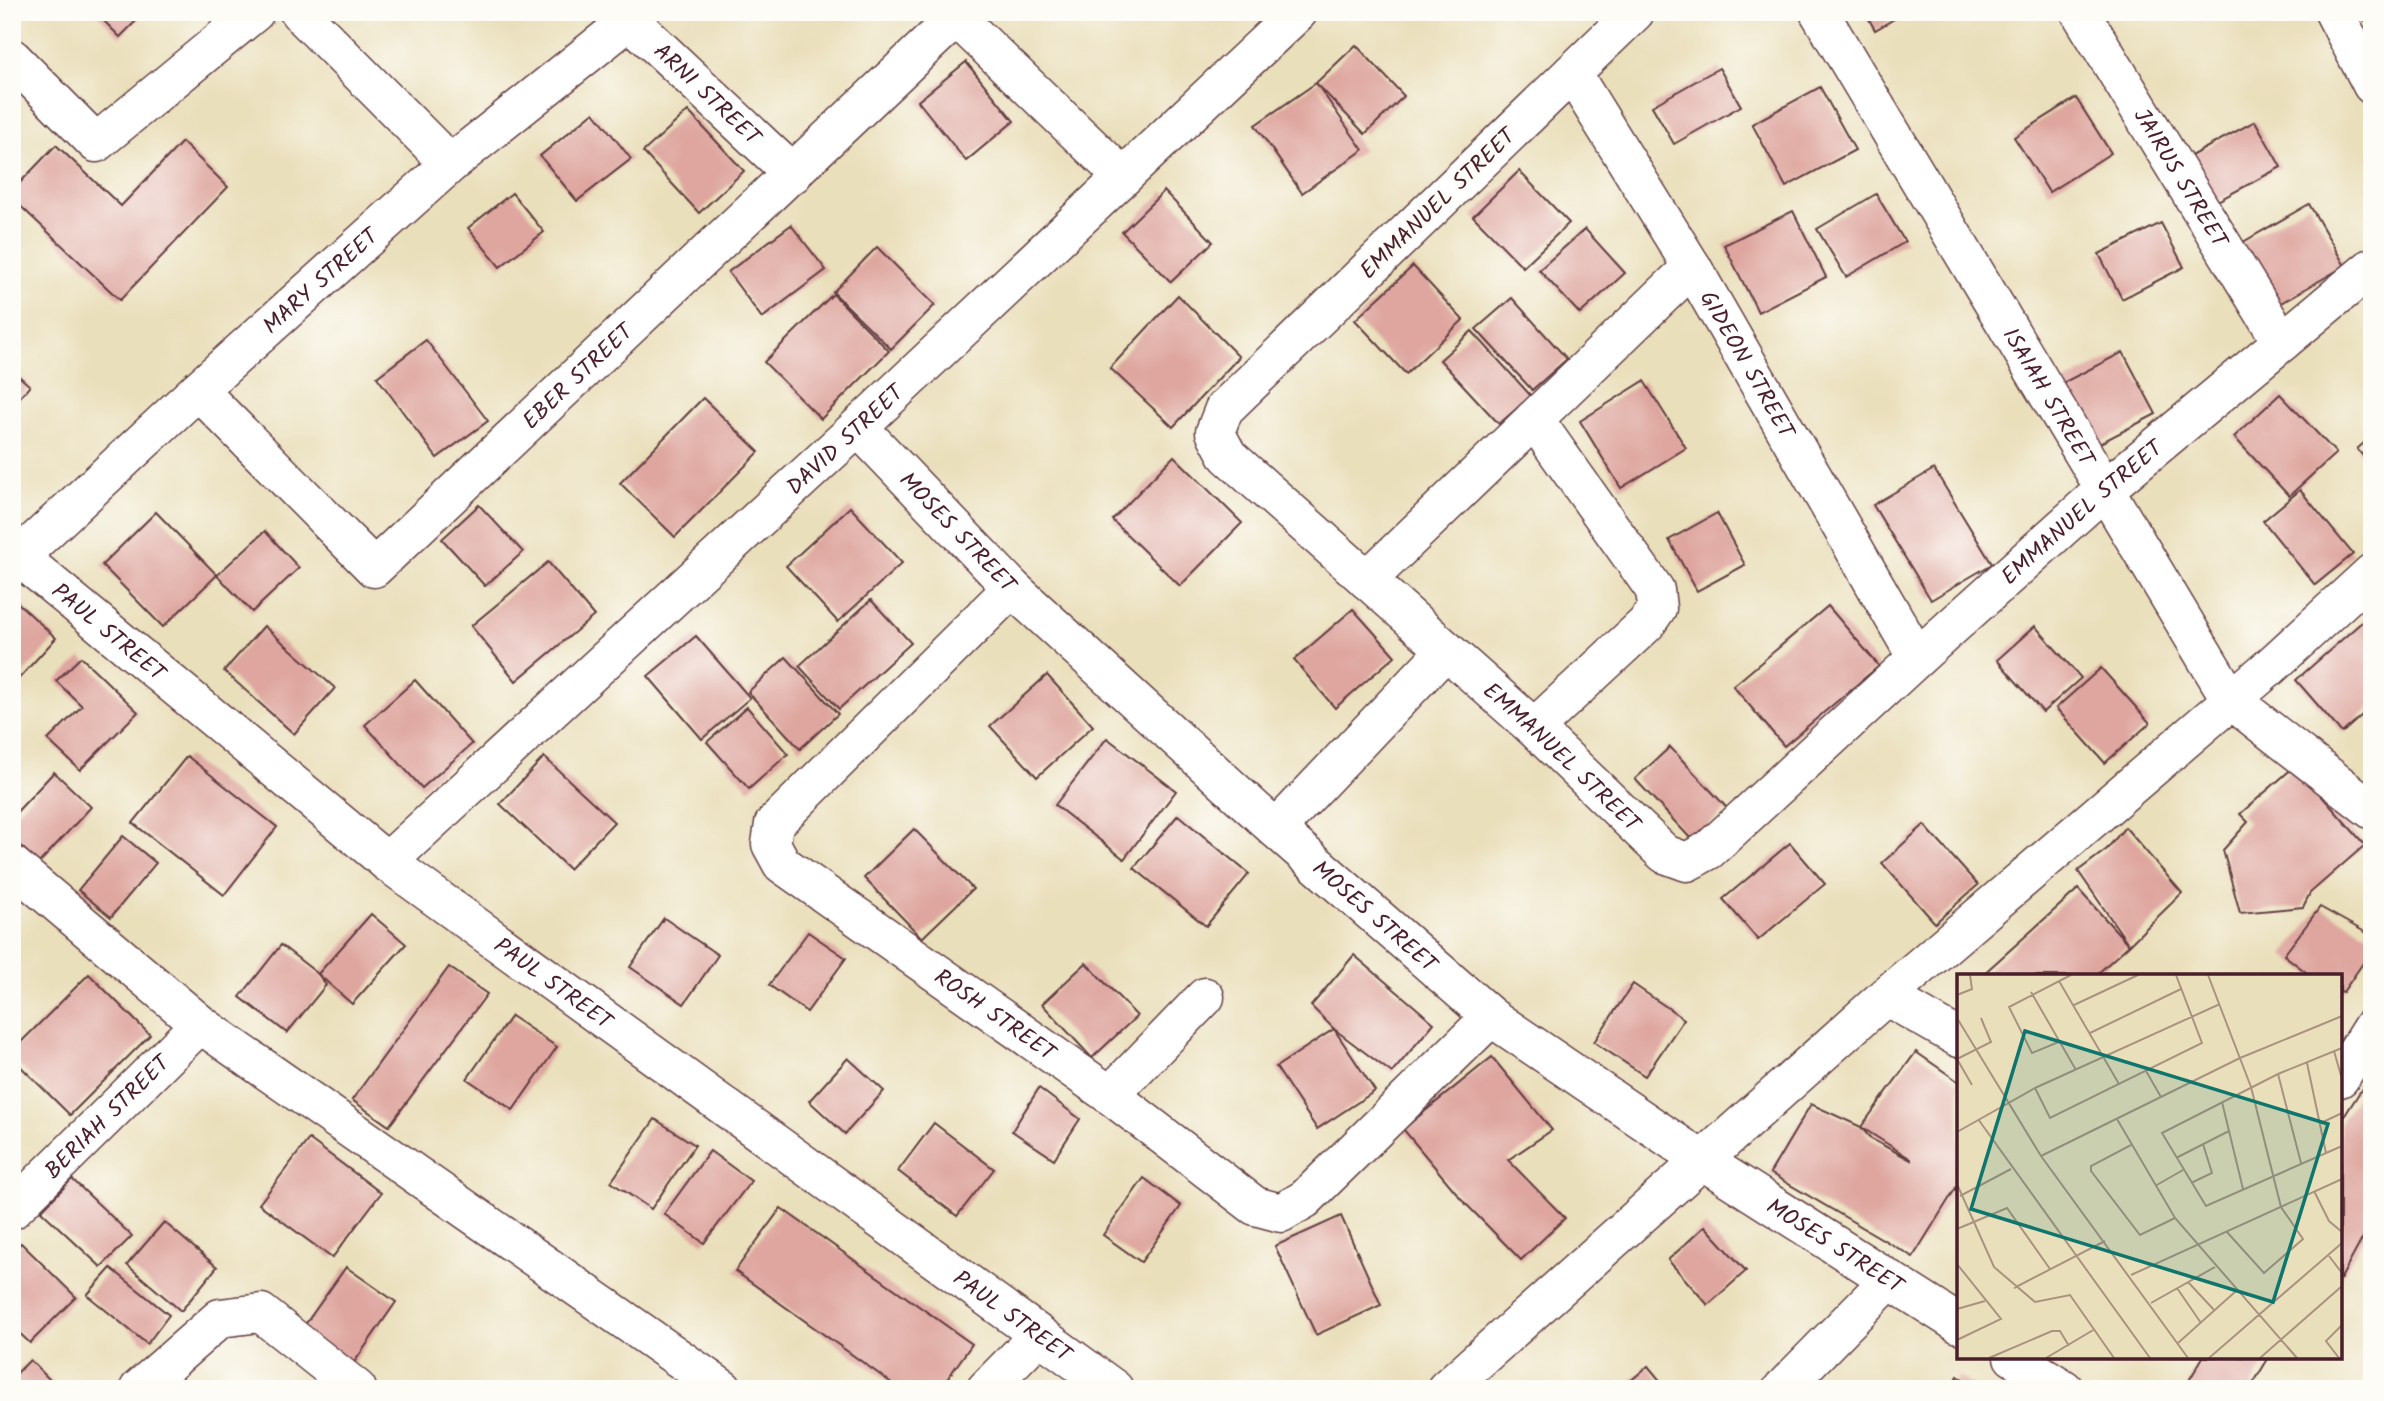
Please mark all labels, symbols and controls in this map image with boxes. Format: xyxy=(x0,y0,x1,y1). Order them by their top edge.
street label: ARNI STREET xyxy=(644,35,770,156)
street label: JAIRUS STREET xyxy=(2123,102,2237,257)
street label: EMMANUEL STREET xyxy=(1352,119,1526,289)
street label: MARY STREET xyxy=(255,219,389,344)
street label: GIDEON STREET xyxy=(1689,284,1804,447)
street label: EBER STREET xyxy=(515,314,644,439)
street label: ISAIAH STREET xyxy=(1992,321,2104,475)
street label: DAVID STREET xyxy=(779,375,914,505)
street label: EMMANUEL STREET xyxy=(1993,431,2173,595)
street label: MOSES STREET xyxy=(890,464,1025,603)
street label: PAUL STREET xyxy=(43,575,174,692)
street label: EMMANUEL STREET xyxy=(1474,674,1649,843)
street label: MOSES STREET xyxy=(1303,852,1446,983)
street label: PAUL STREET xyxy=(486,929,621,1041)
street label: ROSH STREET xyxy=(926,960,1064,1072)
inset map xyxy=(1957,974,2342,1359)
street label: BERIAH STREET xyxy=(37,1046,180,1189)
street label: MOSES STREET xyxy=(1759,1190,1911,1305)
street label: PAUL STREET xyxy=(945,1262,1080,1374)

